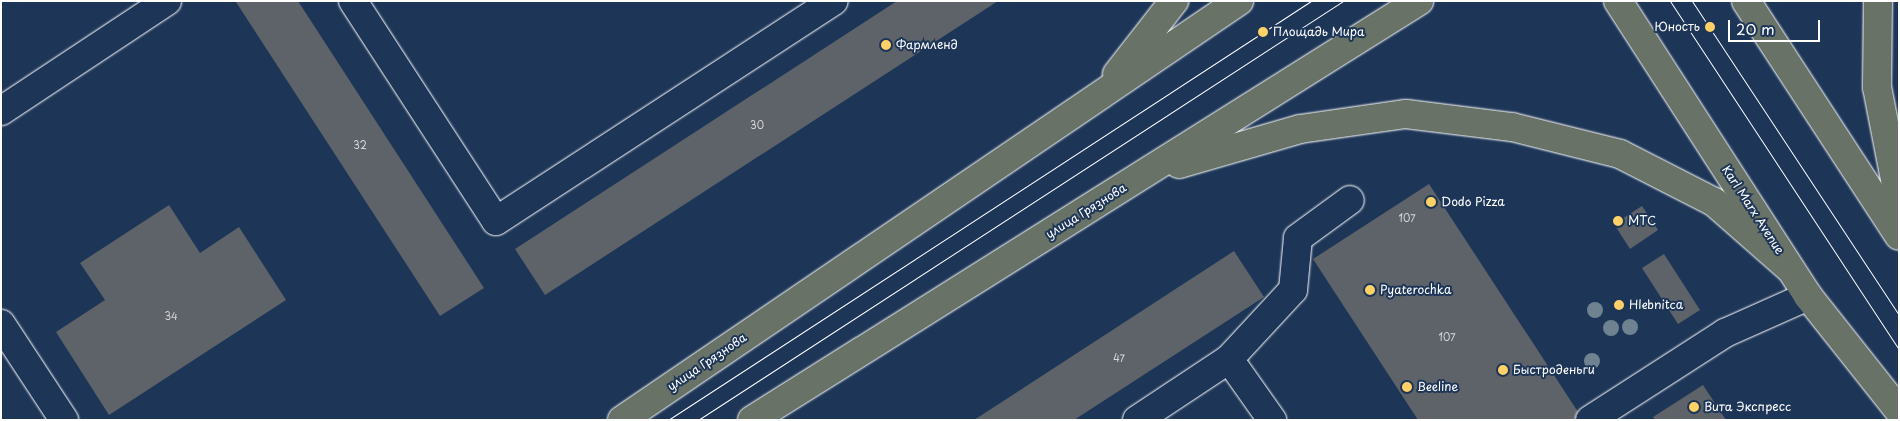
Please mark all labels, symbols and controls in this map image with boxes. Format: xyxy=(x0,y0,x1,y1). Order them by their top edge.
scale bar xyxy=(1730,10,1822,42)
text: 20 m xyxy=(1736,17,1775,40)
place label: Юность xyxy=(1654,20,1700,34)
marker: Юность xyxy=(1704,21,1716,33)
place label: Площадь Мира xyxy=(1273,25,1365,39)
marker: Площадь Мира xyxy=(1257,26,1269,38)
place label: Фармленд xyxy=(896,38,958,52)
marker: Фармленд xyxy=(880,39,892,51)
house number: 30 xyxy=(750,119,764,131)
house number: 32 xyxy=(353,139,367,151)
street label: Karl Marx Avenue xyxy=(1719,163,1787,257)
street label: улица Грязнова xyxy=(1043,180,1129,242)
place label: Dodo Pizza xyxy=(1441,195,1505,209)
marker: Dodo Pizza xyxy=(1425,196,1437,208)
house number: 107 xyxy=(1398,212,1416,224)
place label: МТС xyxy=(1628,214,1656,228)
marker: МТС xyxy=(1612,215,1624,227)
place label: Pyaterochka xyxy=(1380,283,1452,297)
marker: Pyaterochka xyxy=(1364,284,1376,296)
place label: Hlebnitca xyxy=(1629,298,1683,312)
marker: Hlebnitca xyxy=(1613,299,1625,311)
house number: 34 xyxy=(164,310,178,322)
street label: улица Грязнова xyxy=(664,330,750,394)
house number: 107 xyxy=(1438,331,1456,343)
house number: 47 xyxy=(1113,352,1125,364)
place label: Быстроденьги xyxy=(1513,363,1595,377)
marker: Быстроденьги xyxy=(1497,364,1509,376)
place label: Beeline xyxy=(1417,380,1458,394)
marker: Beeline xyxy=(1401,381,1413,393)
place label: Вита Экспресс xyxy=(1704,400,1791,414)
marker: Вита Экспресс xyxy=(1688,401,1700,413)

